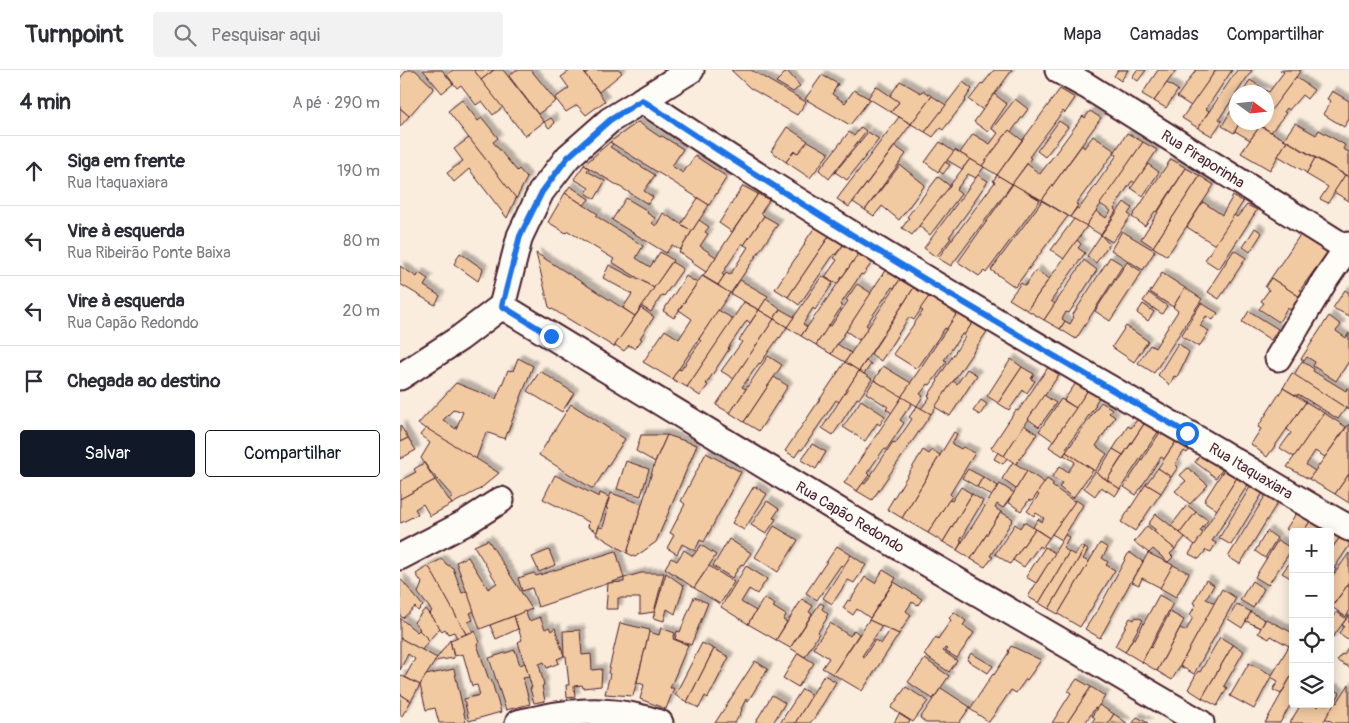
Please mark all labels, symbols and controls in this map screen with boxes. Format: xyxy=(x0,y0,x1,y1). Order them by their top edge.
search box xyxy=(153,12,503,57)
text: Turnpoint xyxy=(25,20,123,49)
icon: search xyxy=(171,21,199,49)
text: Pesquisar aqui xyxy=(211,23,320,47)
text: Mapa xyxy=(1063,23,1101,46)
text: Camadas xyxy=(1129,23,1199,46)
text: Compartilhar xyxy=(1227,23,1324,46)
north arrow xyxy=(1229,85,1274,130)
text: 4 min xyxy=(20,89,71,116)
text: A pé · 290 m xyxy=(292,93,380,113)
street label: Rua Piraporinha xyxy=(1157,126,1248,193)
text: Siga em frente xyxy=(67,149,185,173)
icon: ahead xyxy=(20,157,48,185)
text: 190 m xyxy=(337,161,380,181)
text: Rua Itaquaxiara xyxy=(67,173,168,193)
text: Vire à esquerda xyxy=(67,219,185,243)
icon: left xyxy=(20,227,48,255)
text: 80 m xyxy=(343,231,380,251)
text: Rua Ribeirão Ponte Baixa xyxy=(67,243,231,263)
text: Vire à esquerda xyxy=(67,289,185,313)
icon: left xyxy=(20,297,48,325)
text: 20 m xyxy=(342,301,380,321)
text: Rua Capão Redondo xyxy=(67,313,199,333)
route end xyxy=(540,325,563,348)
icon: arrive xyxy=(20,367,48,395)
text: Chegada ao destino xyxy=(67,369,220,393)
route start xyxy=(1176,422,1199,445)
button: Salvar xyxy=(20,430,195,477)
button: Compartilhar xyxy=(205,430,380,477)
street label: Rua Itaquaxiara xyxy=(1205,439,1296,504)
street label: Rua Capão Redondo xyxy=(792,477,908,557)
map controls xyxy=(1289,528,1334,708)
button: + xyxy=(1289,528,1334,573)
button: − xyxy=(1289,573,1334,618)
button: locate xyxy=(1289,618,1334,663)
button: layers xyxy=(1289,663,1334,708)

